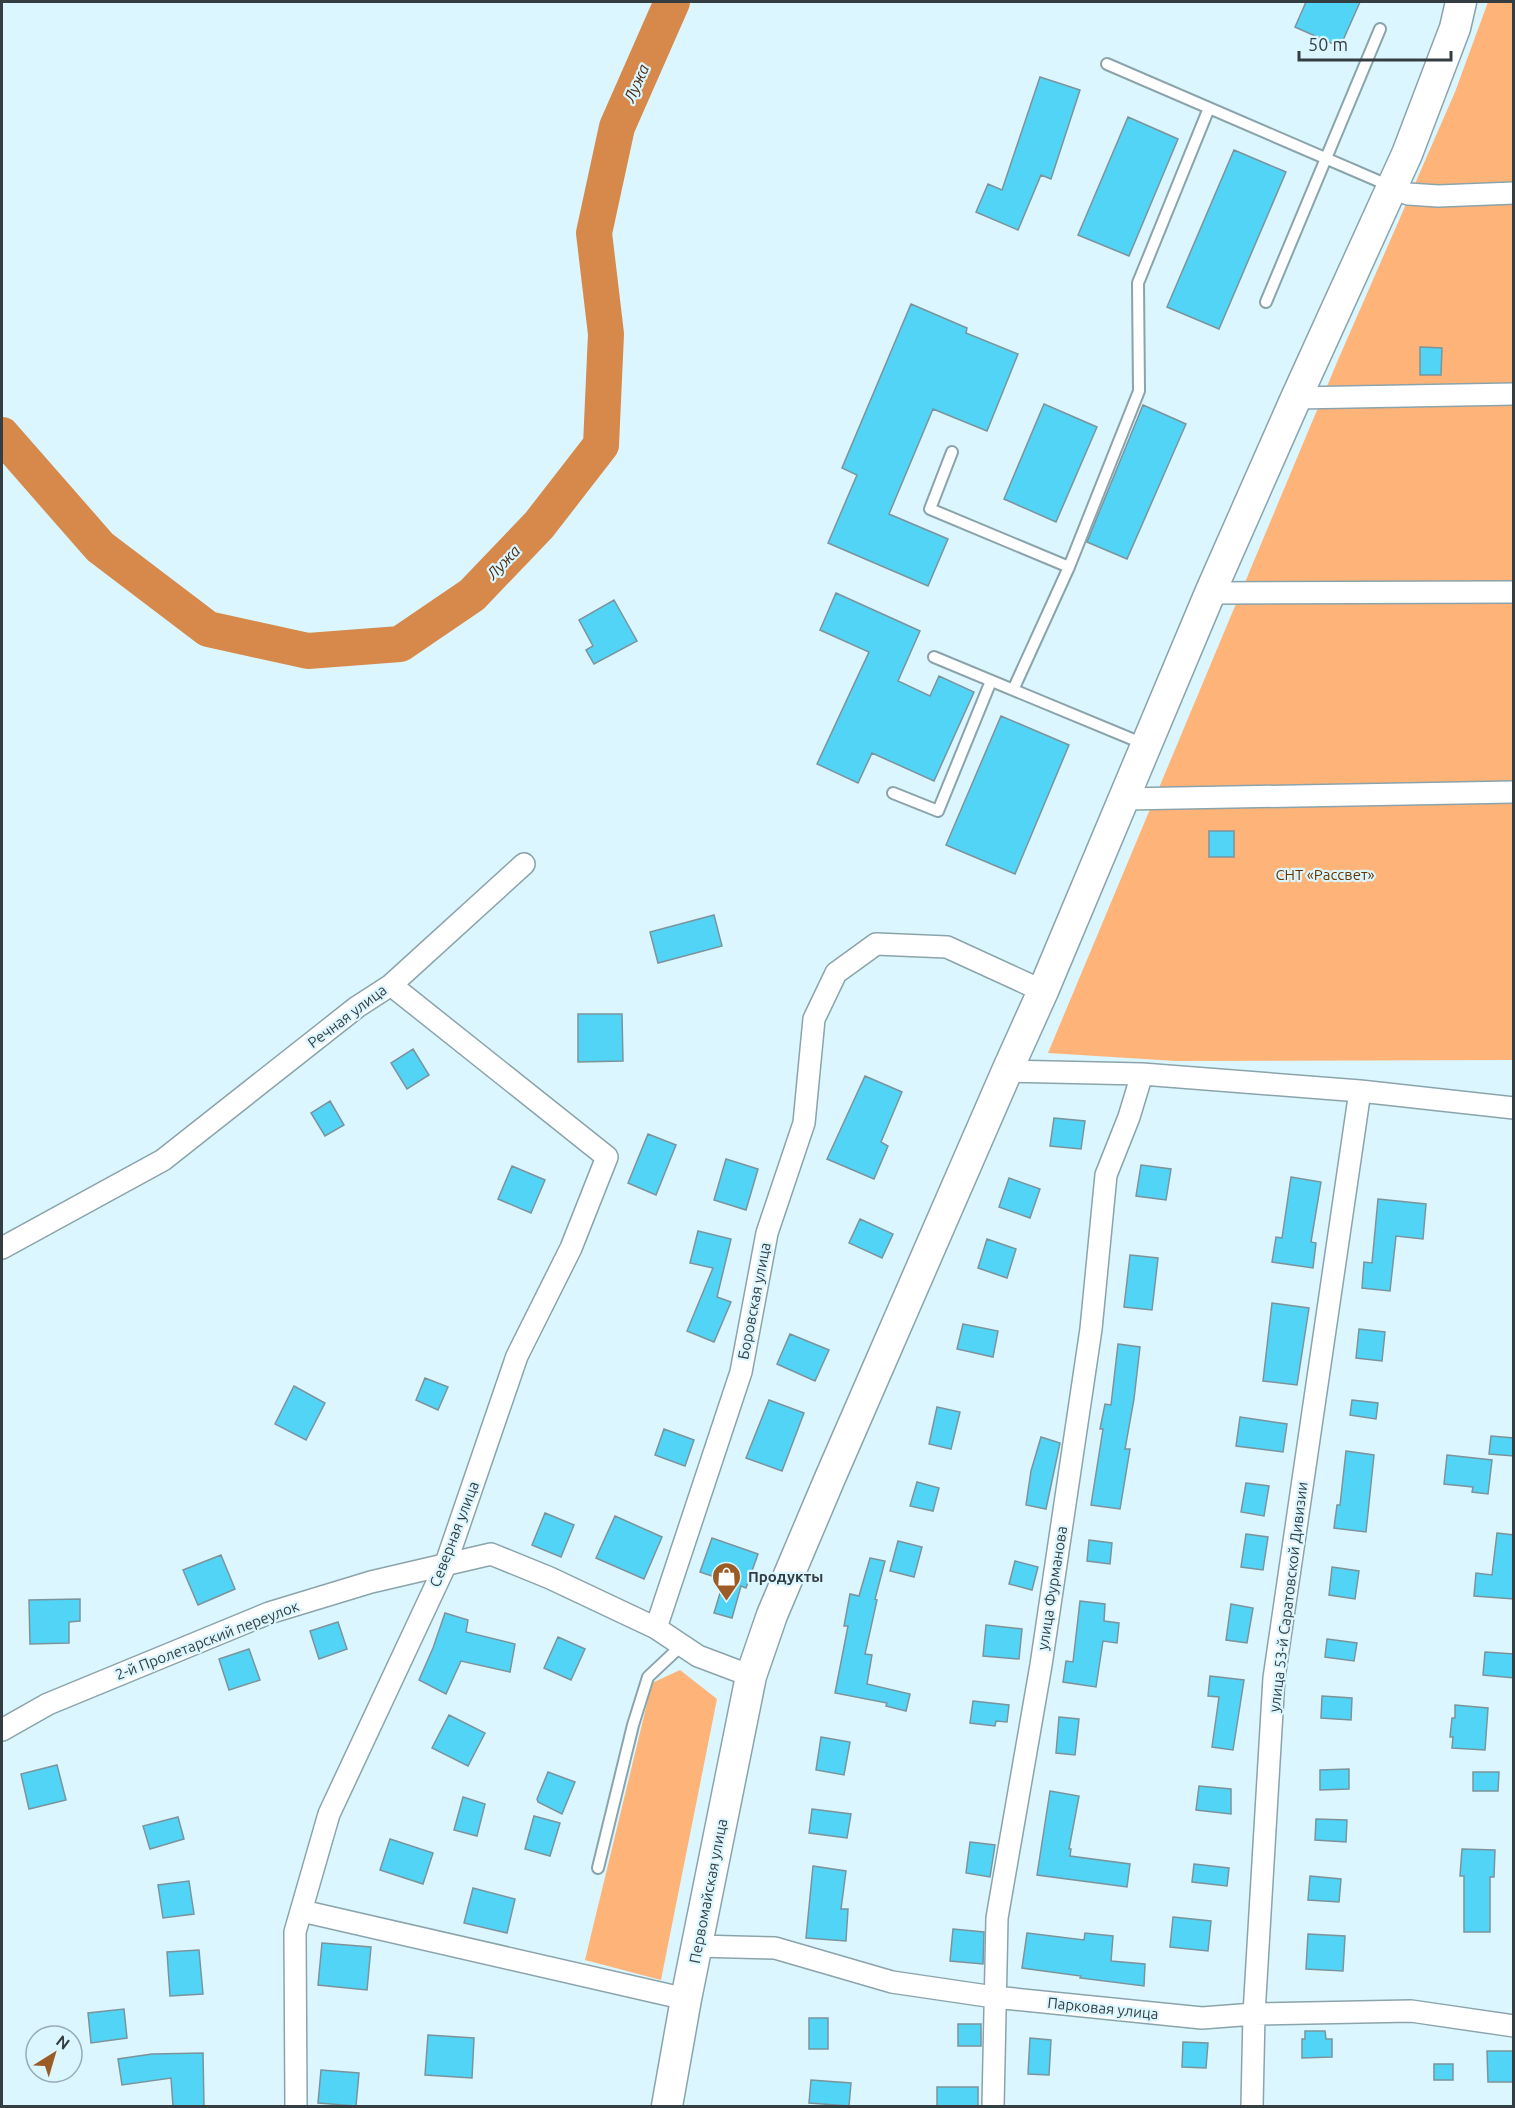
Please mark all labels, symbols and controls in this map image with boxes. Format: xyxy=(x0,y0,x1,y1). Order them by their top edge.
scale bar xyxy=(1299,24,1450,62)
text: 50 m xyxy=(1308,34,1348,54)
water label: Лужа xyxy=(619,61,652,106)
water label: Лужа xyxy=(482,541,524,583)
park label: СНТ «Рассвет» xyxy=(1275,866,1375,883)
street label: Речная улица xyxy=(304,981,390,1051)
street label: Боровская улица xyxy=(734,1241,774,1361)
street label: Северная улица xyxy=(426,1479,482,1589)
street label: улица 53-й Саратовской Дивизии xyxy=(1265,1481,1311,1713)
street label: улица Фурманова xyxy=(1034,1525,1070,1651)
shop icon: Продукты xyxy=(711,1560,743,1602)
place label: Продукты xyxy=(748,1568,823,1585)
street label: 2-й Пролетарский переулок xyxy=(113,1597,301,1683)
street label: Первомайская улица xyxy=(686,1817,730,1965)
street label: Парковая улица xyxy=(1047,1994,1159,2022)
north arrow xyxy=(24,2024,84,2084)
text: N xyxy=(53,2031,73,2053)

